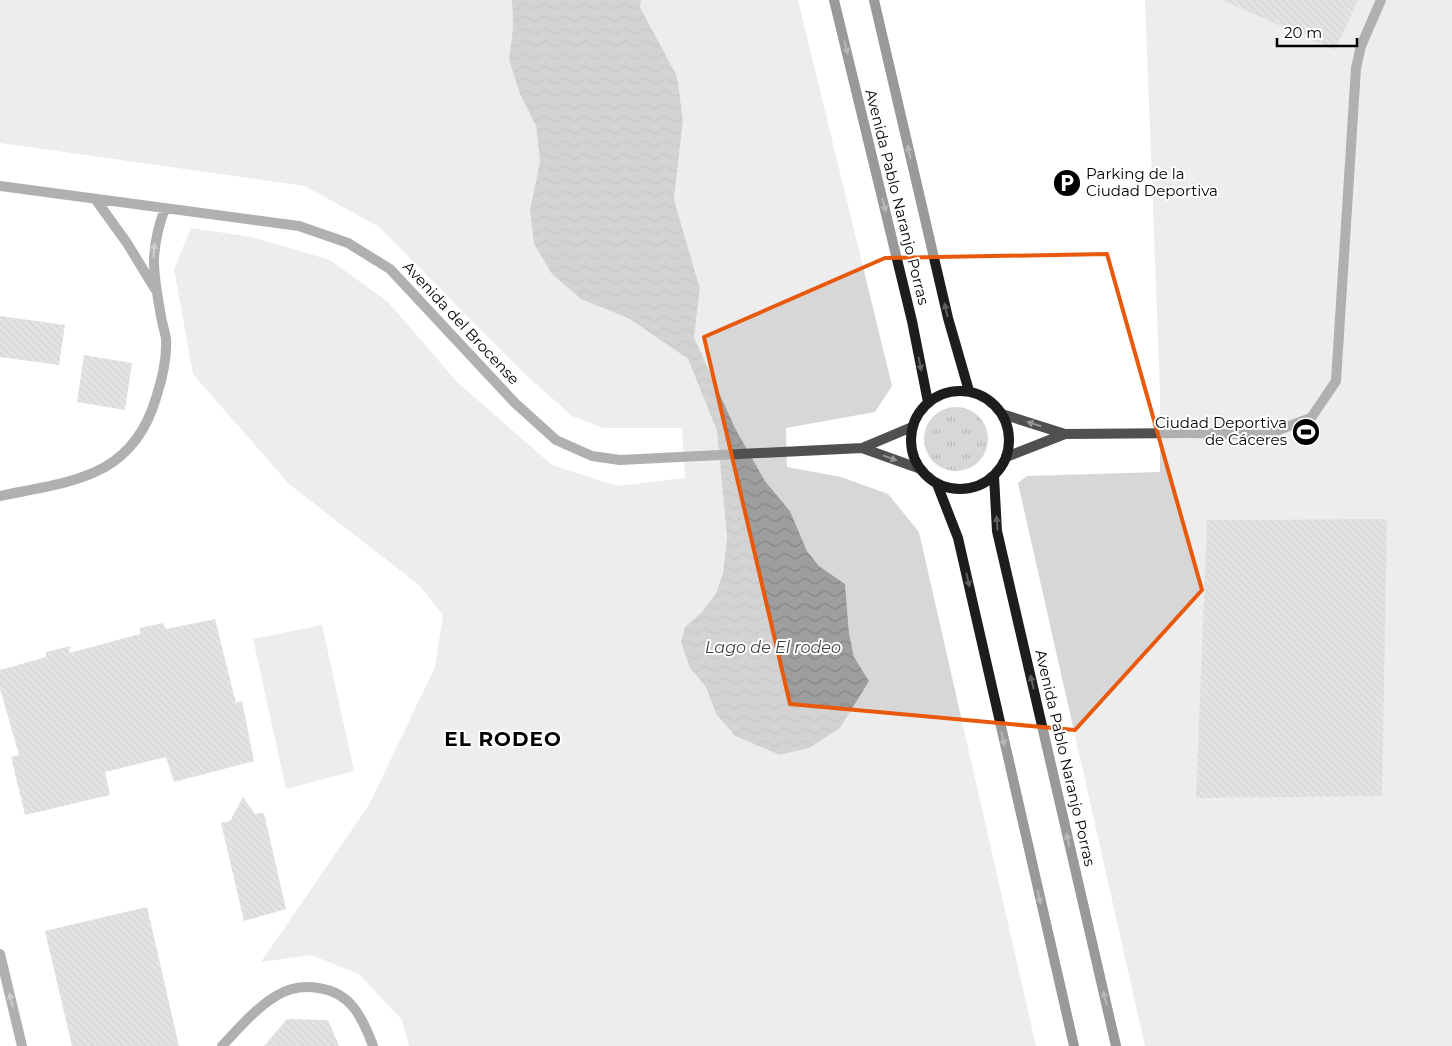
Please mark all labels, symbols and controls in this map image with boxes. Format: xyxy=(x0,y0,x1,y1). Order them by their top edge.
scale bar xyxy=(1277,15,1357,47)
text: 20 m xyxy=(1284,23,1322,42)
one-way arrow xyxy=(842,40,850,55)
street label: Avenida Pablo Naranjo Porras xyxy=(861,87,934,307)
one-way arrow xyxy=(905,144,913,159)
place label: Parking de la Ciudad Deportiva xyxy=(1086,164,1218,200)
parking icon: Parking de la Ciudad Deportiva xyxy=(1052,168,1082,198)
one-way arrow xyxy=(880,198,888,213)
one-way arrow xyxy=(150,241,158,257)
street label: Avenida del Brocense xyxy=(399,257,524,388)
one-way arrow xyxy=(942,302,950,317)
one-way arrow xyxy=(916,356,924,371)
place label: Ciudad Deportiva de Cáceres xyxy=(1155,413,1287,449)
sports icon: Ciudad Deportiva de Cáceres xyxy=(1291,417,1321,447)
one-way arrow xyxy=(1026,420,1041,428)
one-way arrow xyxy=(883,454,898,462)
one-way arrow xyxy=(992,515,1000,531)
one-way arrow xyxy=(964,573,972,588)
water label: Lago de El rodeo xyxy=(705,638,841,657)
street label: Avenida Pablo Naranjo Porras xyxy=(1031,648,1100,868)
one-way arrow xyxy=(1028,674,1036,689)
district label: EL RODEO xyxy=(444,727,562,751)
one-way arrow xyxy=(999,731,1007,747)
one-way arrow xyxy=(1064,833,1072,848)
one-way arrow xyxy=(1035,890,1043,905)
one-way arrow xyxy=(1101,991,1109,1006)
one-way arrow xyxy=(7,992,15,1007)

